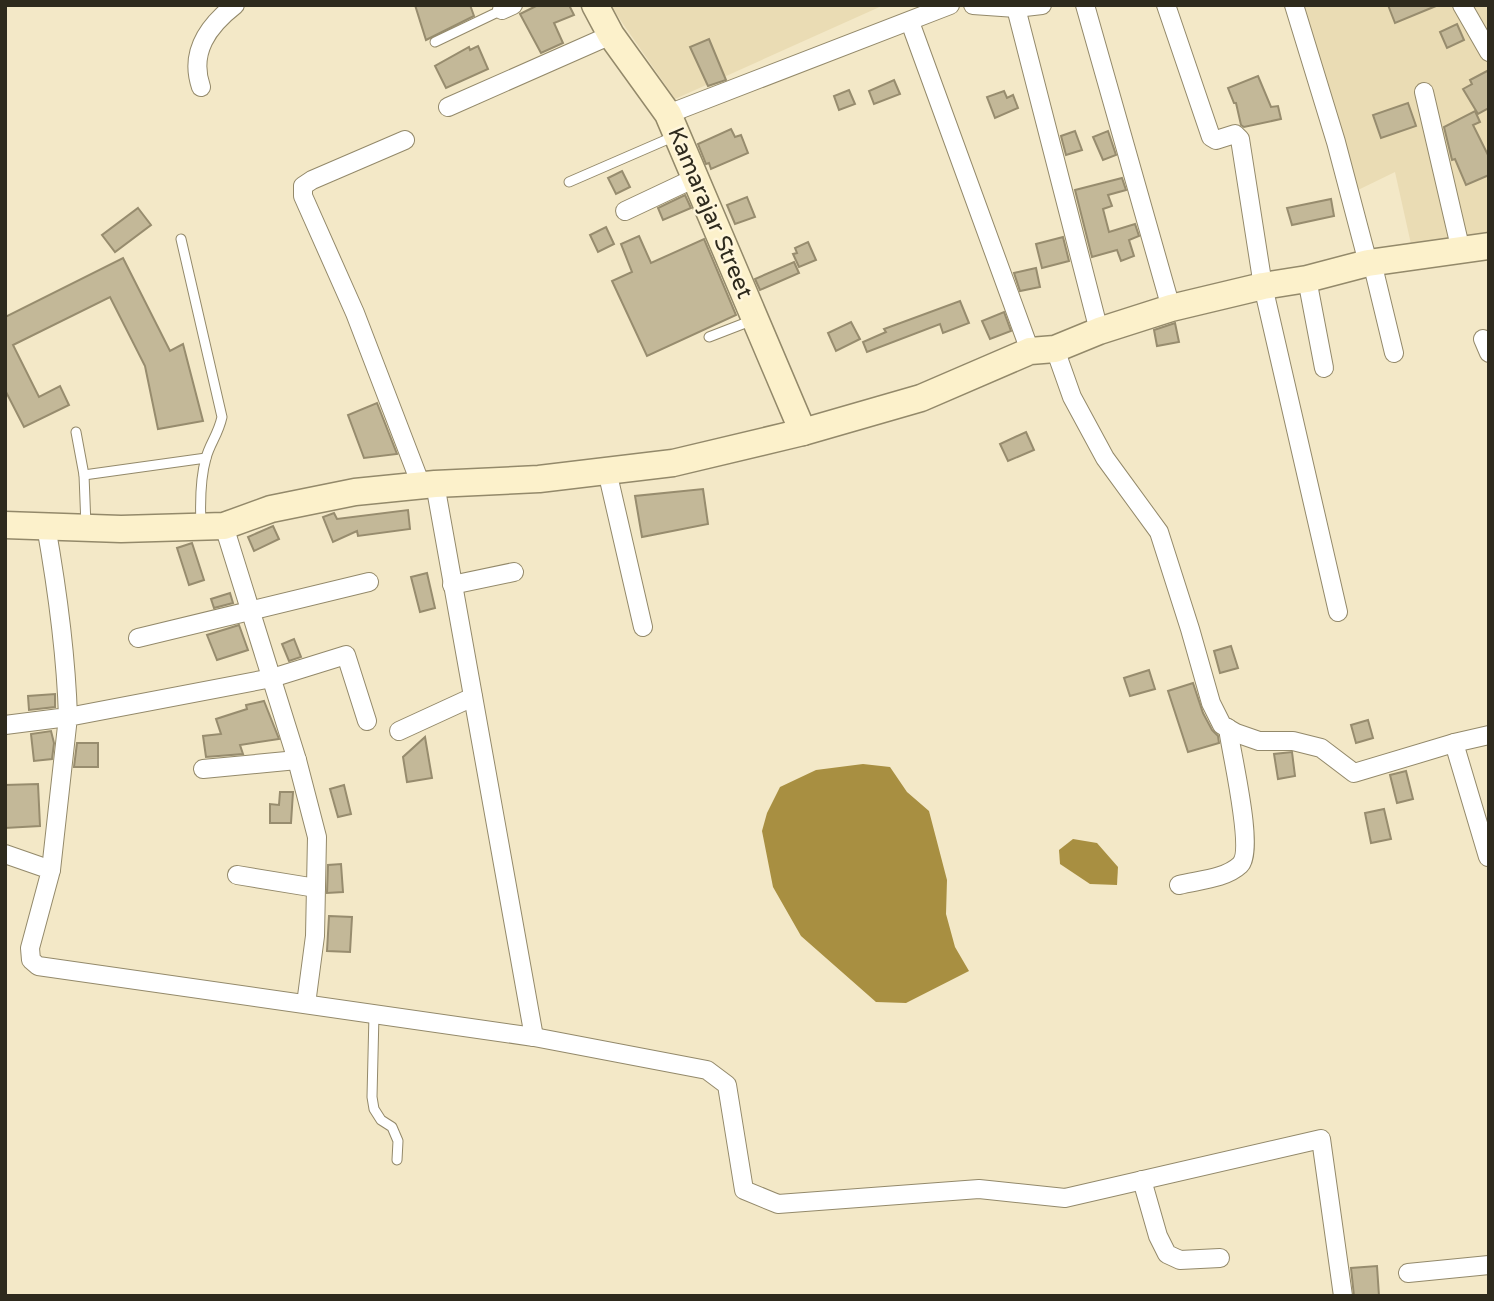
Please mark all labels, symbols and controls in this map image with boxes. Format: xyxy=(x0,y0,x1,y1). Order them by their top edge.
street label: Kamarajar Street xyxy=(661,123,759,303)

